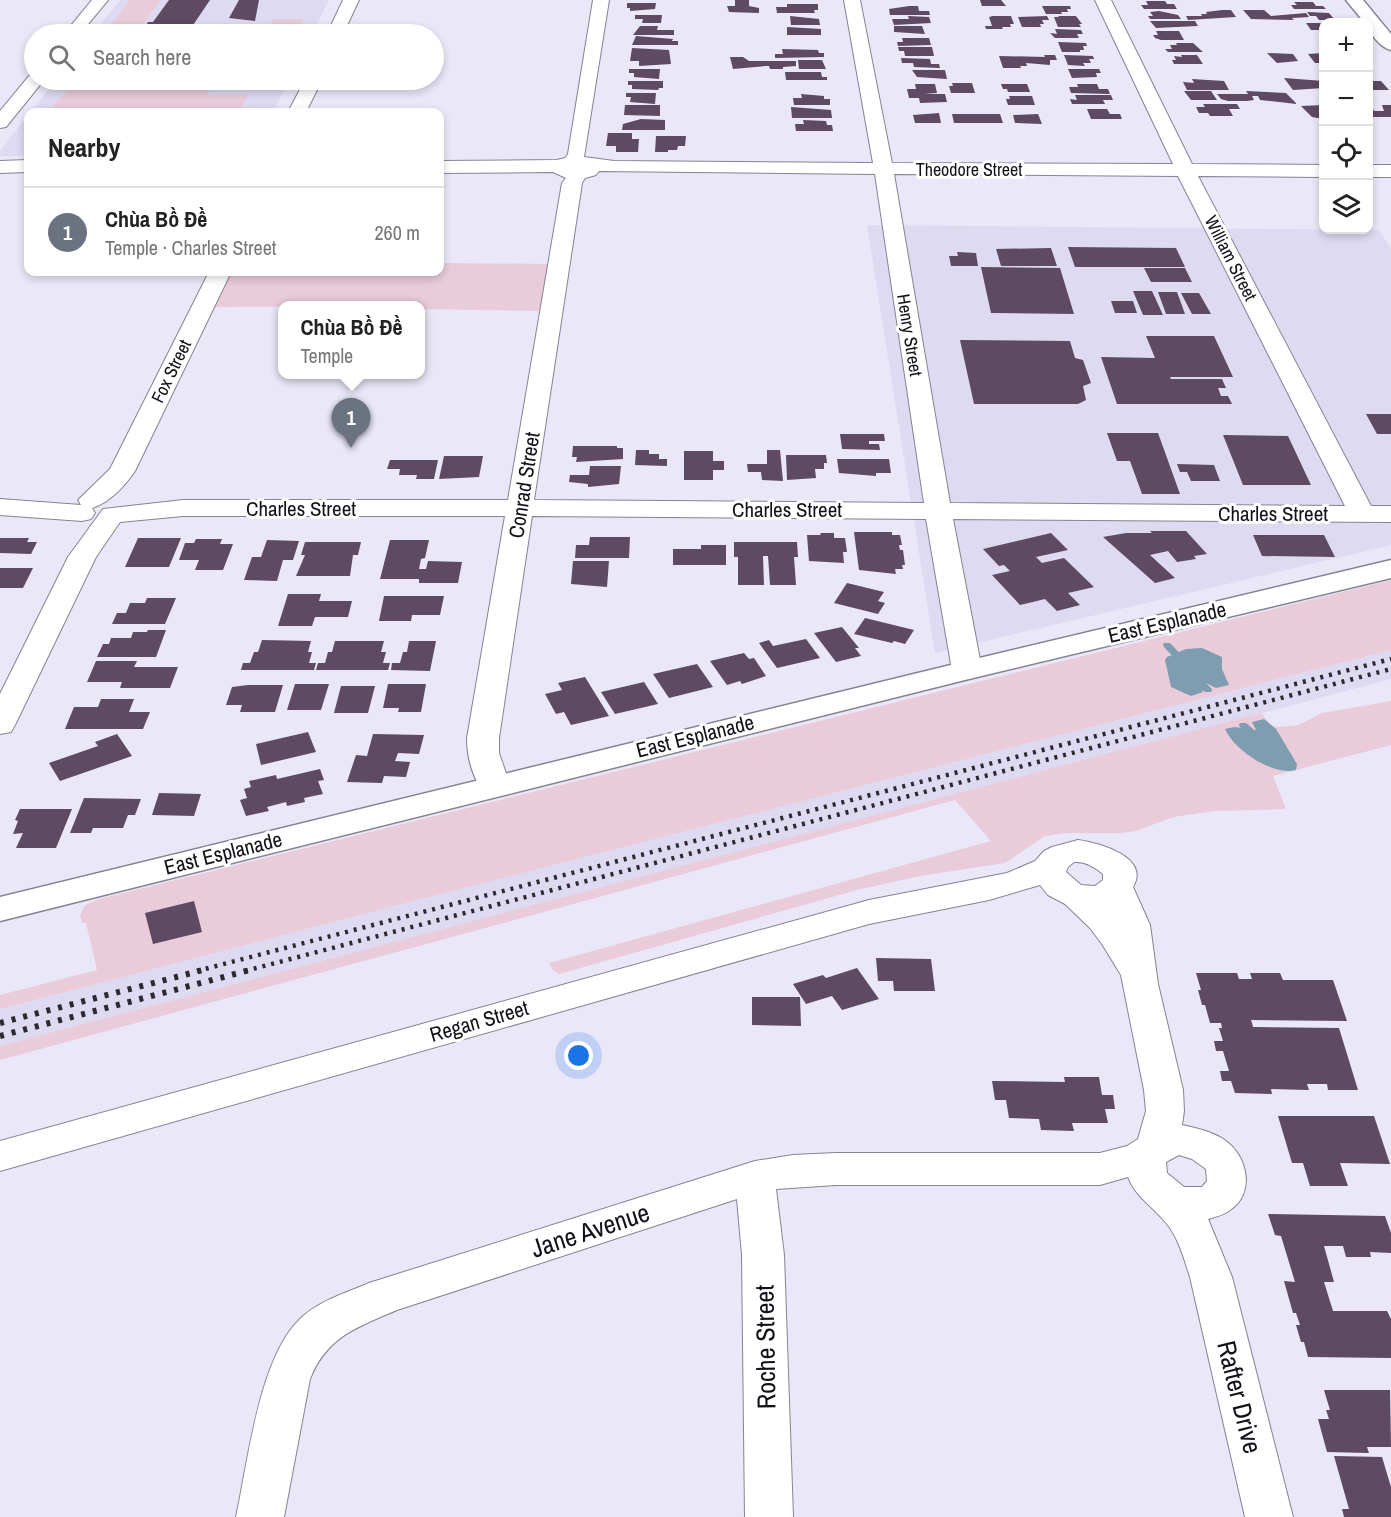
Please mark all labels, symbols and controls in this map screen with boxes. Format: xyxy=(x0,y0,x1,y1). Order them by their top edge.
map controls xyxy=(1319,18,1373,234)
button: + xyxy=(1319,18,1373,72)
search box xyxy=(24,24,444,90)
icon: search xyxy=(45,41,78,74)
text: Search here xyxy=(93,42,191,72)
button: − xyxy=(1319,72,1373,126)
button: locate xyxy=(1319,126,1373,180)
text: Nearby xyxy=(48,130,120,165)
street label: Theodore Street xyxy=(916,157,1022,182)
button: layers xyxy=(1319,180,1373,234)
text: Chùa Bồ Đề xyxy=(105,204,207,234)
street label: William Street xyxy=(1199,211,1263,305)
text: 1 xyxy=(63,219,72,246)
text: 260 m xyxy=(374,219,420,246)
text: Temple · Charles Street xyxy=(105,234,276,261)
street label: Henry Street xyxy=(891,292,929,378)
popup xyxy=(278,301,425,379)
text: Chùa Bồ Đề xyxy=(300,312,403,342)
street label: Fox Street xyxy=(145,335,197,407)
text: Temple xyxy=(300,342,353,369)
pin: 1 xyxy=(332,398,370,448)
street label: Conrad Street xyxy=(501,430,547,540)
street label: Charles Street xyxy=(246,494,356,523)
street label: Charles Street xyxy=(732,495,842,524)
street label: Charles Street xyxy=(1218,499,1328,528)
street label: East Esplanade xyxy=(1105,594,1229,650)
street label: East Esplanade xyxy=(633,707,757,765)
street label: East Esplanade xyxy=(161,824,285,882)
street label: Regan Street xyxy=(426,993,532,1049)
your location xyxy=(564,1041,593,1070)
street label: Jane Avenue xyxy=(526,1194,654,1266)
street label: Roche Street xyxy=(746,1284,784,1410)
street label: Rafter Drive xyxy=(1209,1337,1271,1457)

